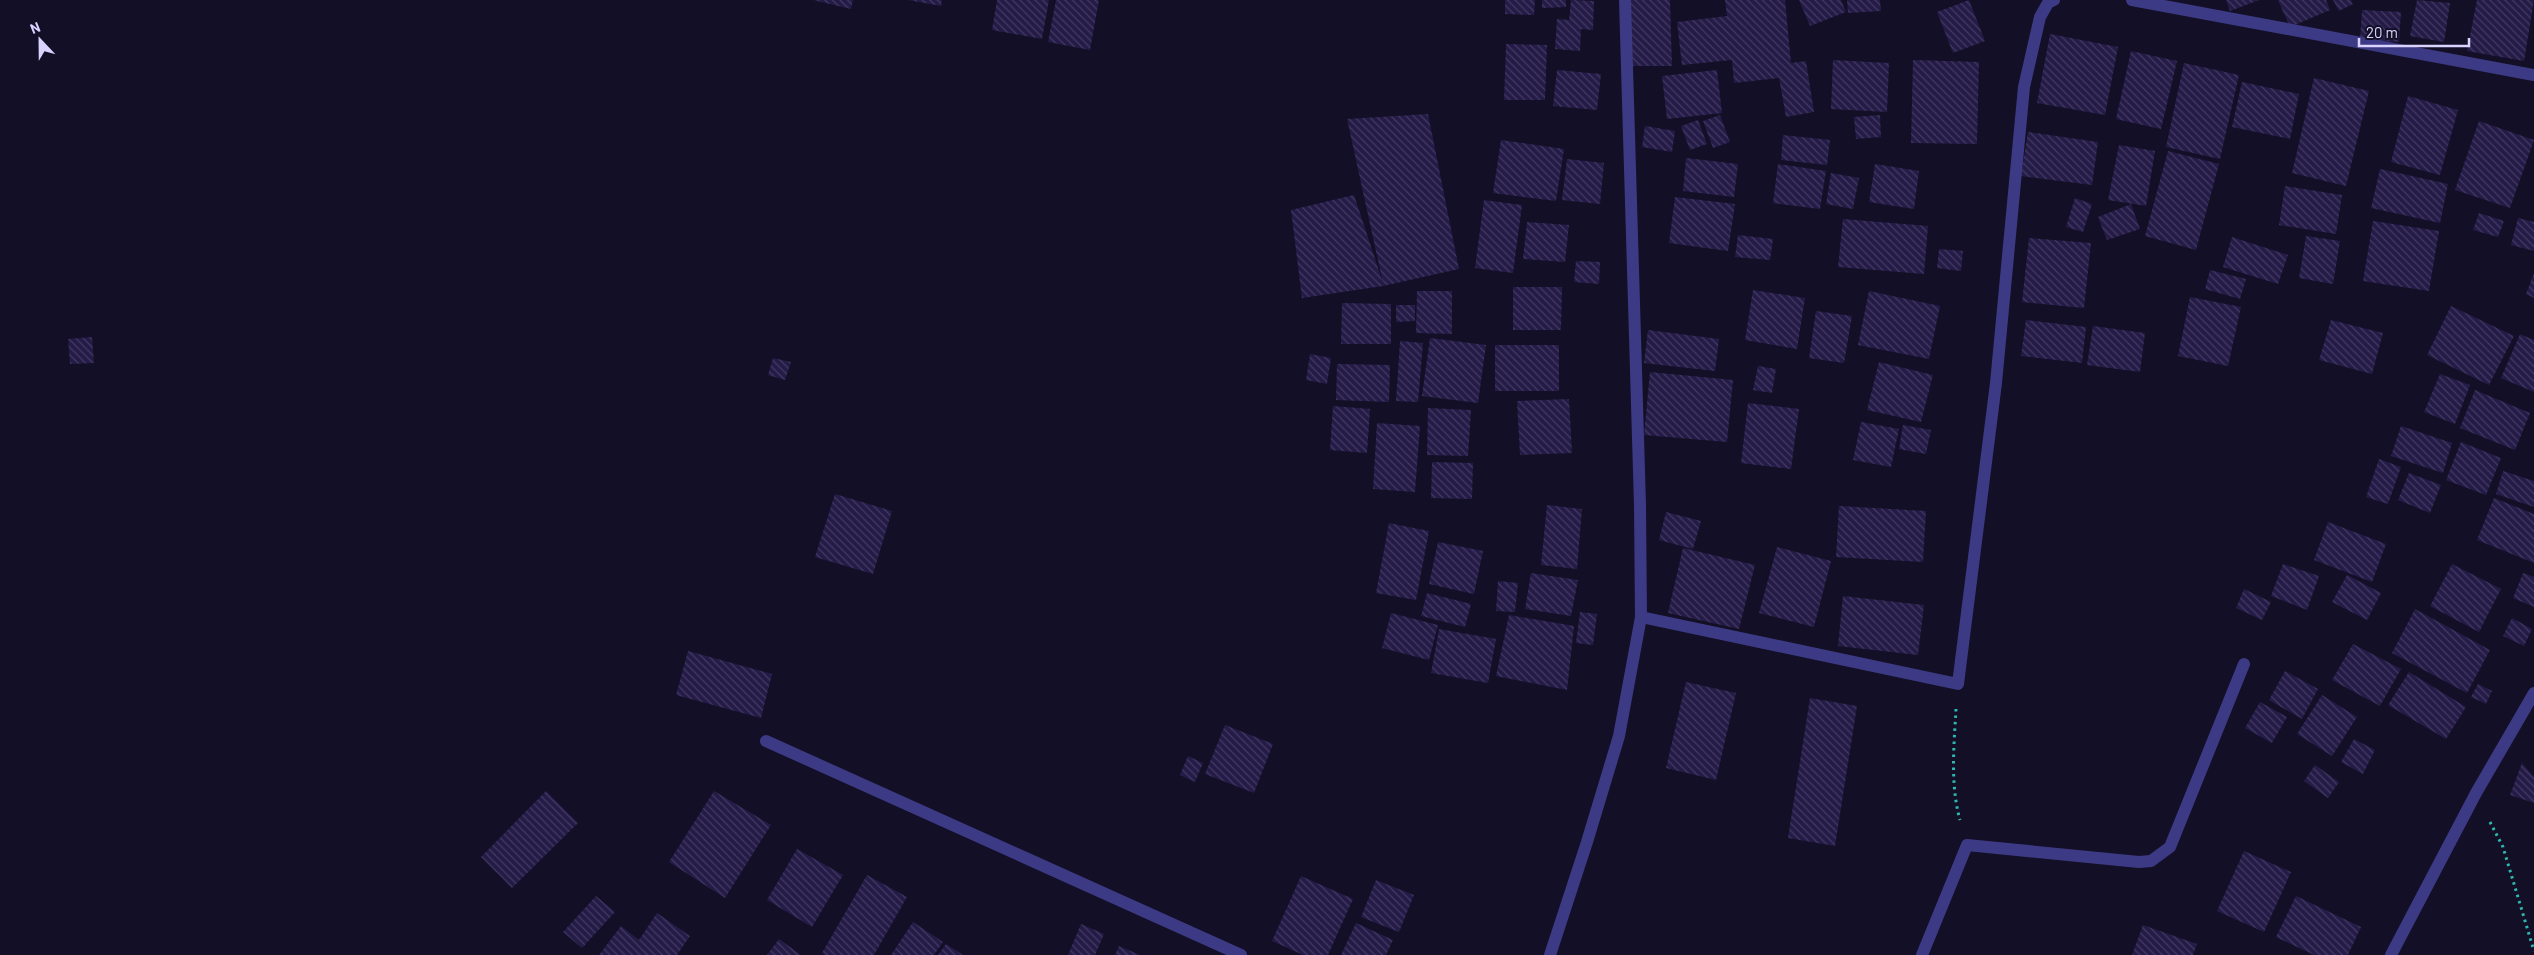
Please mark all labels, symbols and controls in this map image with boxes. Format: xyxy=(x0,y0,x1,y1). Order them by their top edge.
north arrow xyxy=(15,15,65,65)
scale bar xyxy=(2359,15,2469,47)
text: N xyxy=(27,18,42,37)
text: 20 m xyxy=(2366,23,2398,41)

